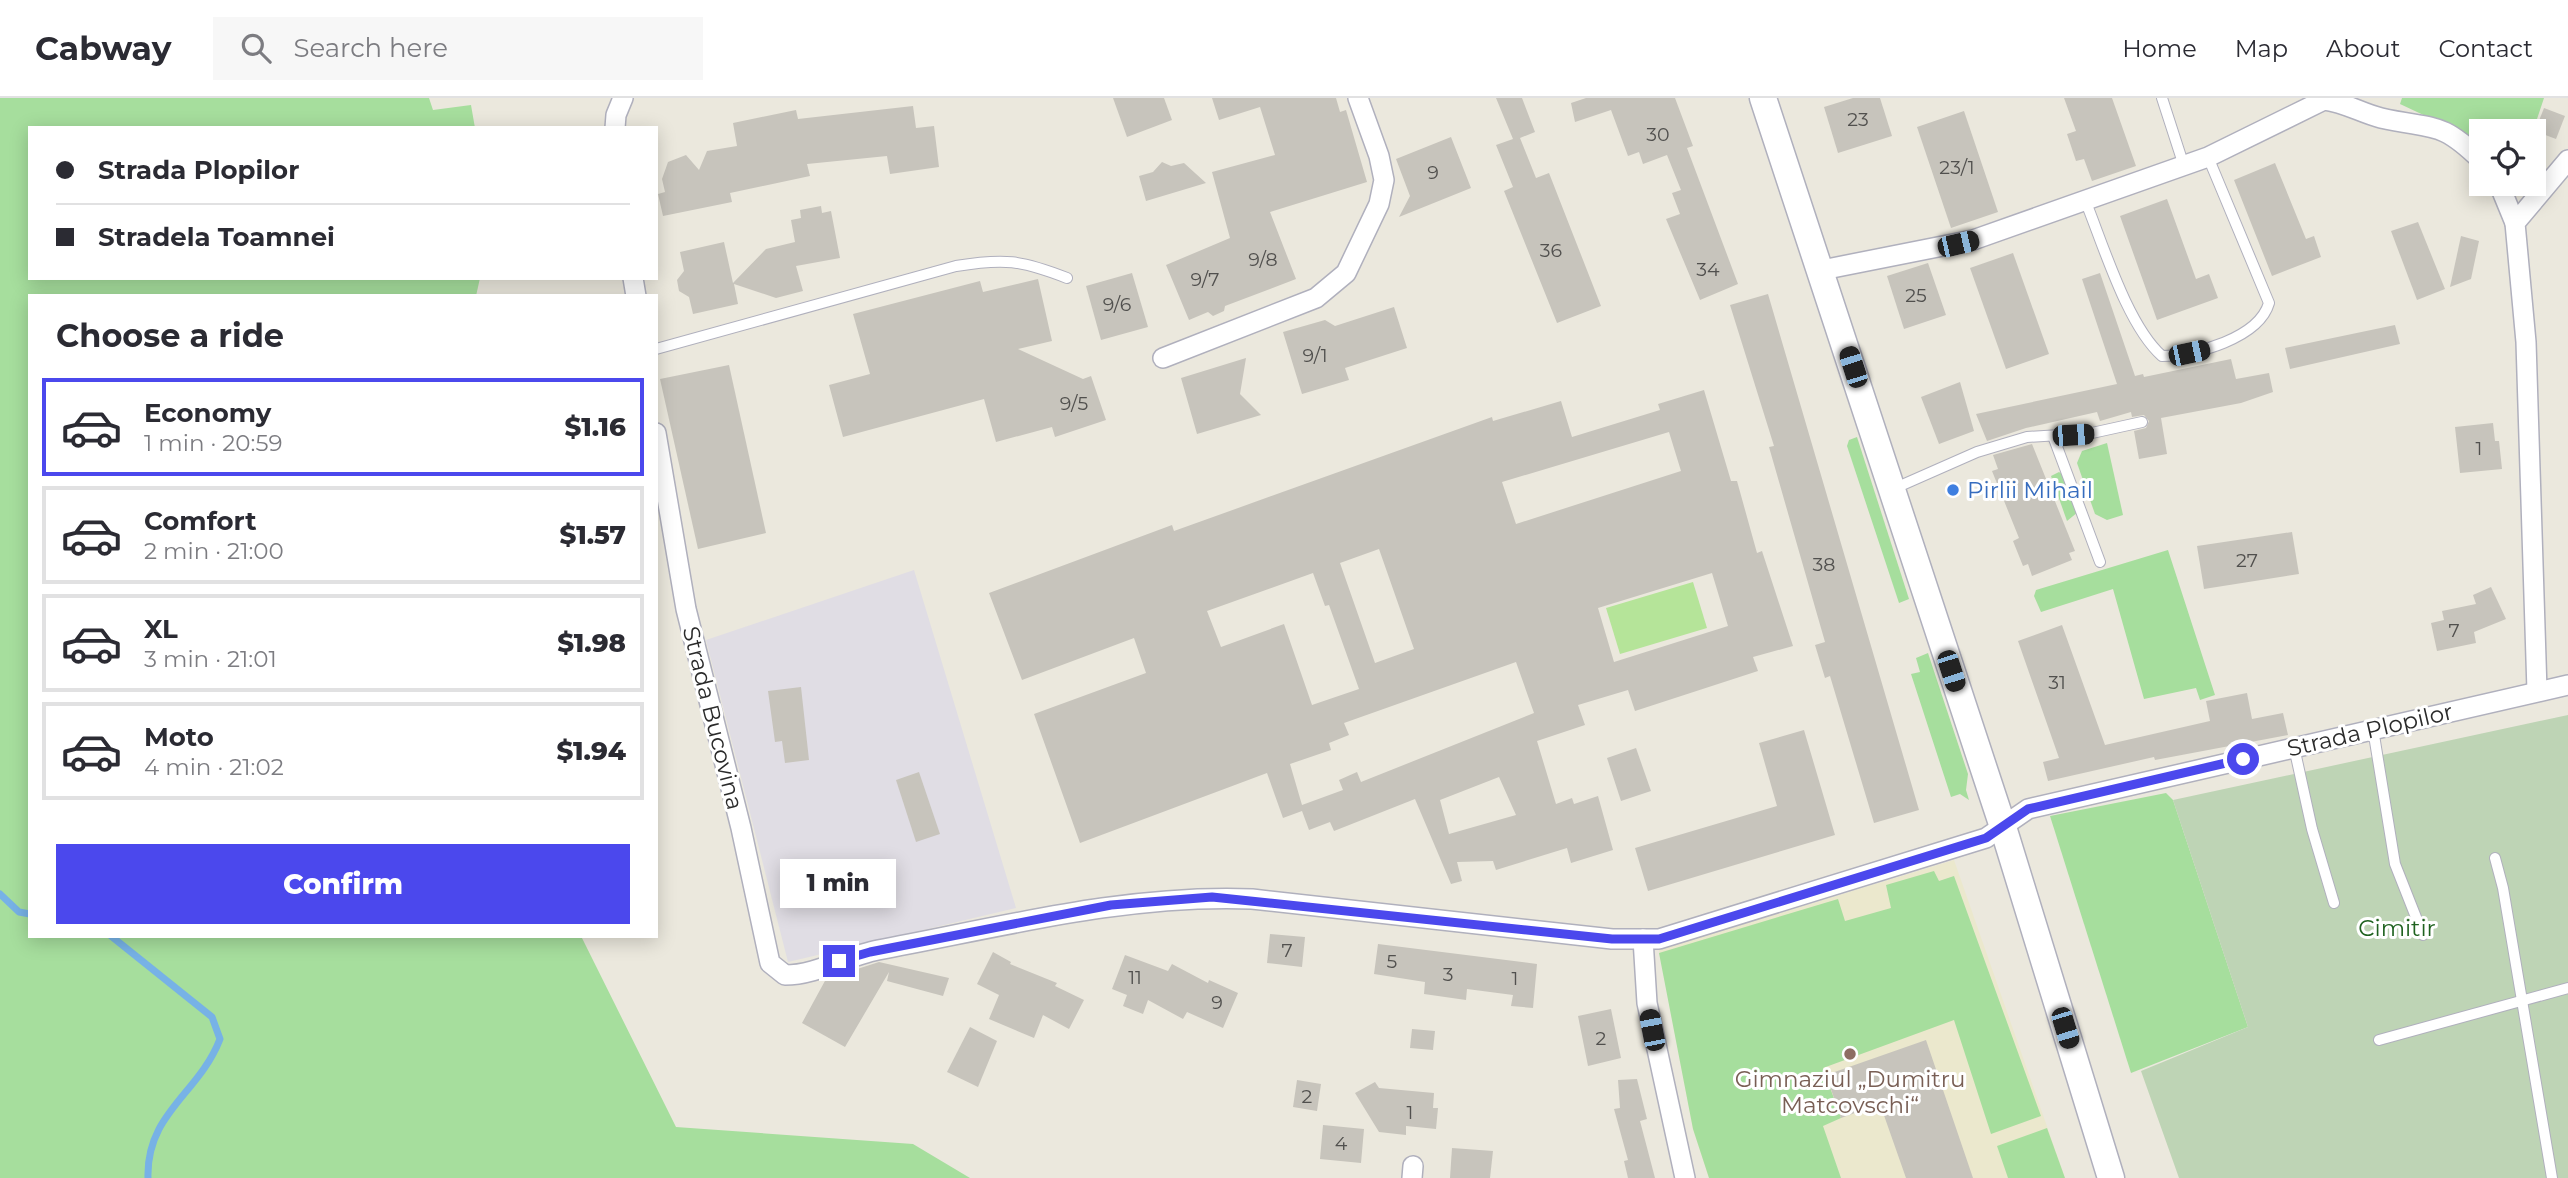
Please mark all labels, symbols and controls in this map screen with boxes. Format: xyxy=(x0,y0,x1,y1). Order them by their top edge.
search box xyxy=(213,17,703,80)
text: Cabway xyxy=(35,28,171,68)
icon: search xyxy=(237,29,275,67)
text: Search here xyxy=(293,32,448,64)
text: Home xyxy=(2122,34,2197,63)
text: Map xyxy=(2235,34,2288,63)
text: About xyxy=(2326,34,2400,63)
text: Contact xyxy=(2438,34,2533,63)
house number: 23 xyxy=(1847,108,1869,131)
map controls xyxy=(2469,119,2546,196)
button: locate xyxy=(2469,119,2546,196)
house number: 30 xyxy=(1646,123,1670,146)
text: Strada Plopilor xyxy=(98,154,299,186)
house number: 23/1 xyxy=(1939,156,1975,179)
house number: 9 xyxy=(1427,161,1439,184)
text: Stradela Toamnei xyxy=(98,221,335,253)
car xyxy=(1936,229,1981,259)
house number: 36 xyxy=(1540,239,1562,262)
house number: 9/8 xyxy=(1248,248,1278,271)
house number: 34 xyxy=(1696,258,1720,281)
house number: 9/7 xyxy=(1190,268,1220,291)
house number: 25 xyxy=(1905,284,1927,307)
house number: 9/6 xyxy=(1103,293,1131,316)
text: Choose a ride xyxy=(56,316,284,355)
car xyxy=(2167,338,2212,368)
house number: 9/1 xyxy=(1303,344,1328,367)
car xyxy=(1837,344,1870,390)
house number: 9/5 xyxy=(1060,392,1088,415)
icon: car xyxy=(60,396,123,459)
text: Economy xyxy=(144,397,271,429)
text: $1.16 xyxy=(565,411,626,443)
car xyxy=(2052,423,2095,447)
text: 1 min · 20:59 xyxy=(144,429,282,457)
house number: 1 xyxy=(2476,437,2482,460)
place label: Pirlii Mihail xyxy=(1967,476,2093,504)
marker: Pirlii Mihail xyxy=(1945,482,1961,498)
icon: car xyxy=(60,504,123,567)
text: Comfort xyxy=(144,505,256,537)
text: $1.57 xyxy=(560,519,626,551)
text: 2 min · 21:00 xyxy=(144,537,284,565)
house number: 27 xyxy=(2236,549,2258,572)
house number: 38 xyxy=(1813,553,1835,576)
icon: car xyxy=(60,612,123,675)
text: XL xyxy=(144,613,178,645)
house number: 7 xyxy=(2448,619,2460,642)
street label: Strada Bucovina xyxy=(677,623,749,813)
text: $1.98 xyxy=(557,627,626,659)
text: 3 min · 21:01 xyxy=(144,645,277,673)
car xyxy=(1935,648,1968,694)
house number: 31 xyxy=(2048,671,2066,694)
street label: Strada Plopilor xyxy=(2284,697,2456,763)
icon: car xyxy=(60,720,123,783)
text: Moto xyxy=(144,721,214,753)
text: $1.94 xyxy=(556,735,626,767)
route start xyxy=(2227,743,2259,775)
text: 4 min · 21:02 xyxy=(144,753,284,781)
button: Confirm xyxy=(56,844,630,924)
callout: 1 min xyxy=(781,860,897,908)
text: 1 min xyxy=(806,869,870,897)
park label: Cimitir xyxy=(2358,914,2436,942)
house number: 7 xyxy=(1281,939,1293,962)
route end xyxy=(823,945,855,977)
house number: 5 xyxy=(1387,950,1398,973)
house number: 3 xyxy=(1443,963,1453,986)
house number: 11 xyxy=(1128,966,1142,989)
house number: 1 xyxy=(1512,967,1518,990)
house number: 9 xyxy=(1211,991,1223,1014)
car xyxy=(2049,1005,2082,1051)
car xyxy=(1638,1007,1667,1053)
house number: 2 xyxy=(1596,1027,1607,1050)
marker: Gimnaziul „Dumitru Matcovschi“ xyxy=(1842,1046,1858,1062)
place label: Gimnaziul „Dumitru Matcovschi“ xyxy=(1735,1065,1965,1119)
house number: 2 xyxy=(1302,1085,1313,1108)
house number: 1 xyxy=(1407,1101,1413,1124)
house number: 4 xyxy=(1335,1132,1348,1155)

